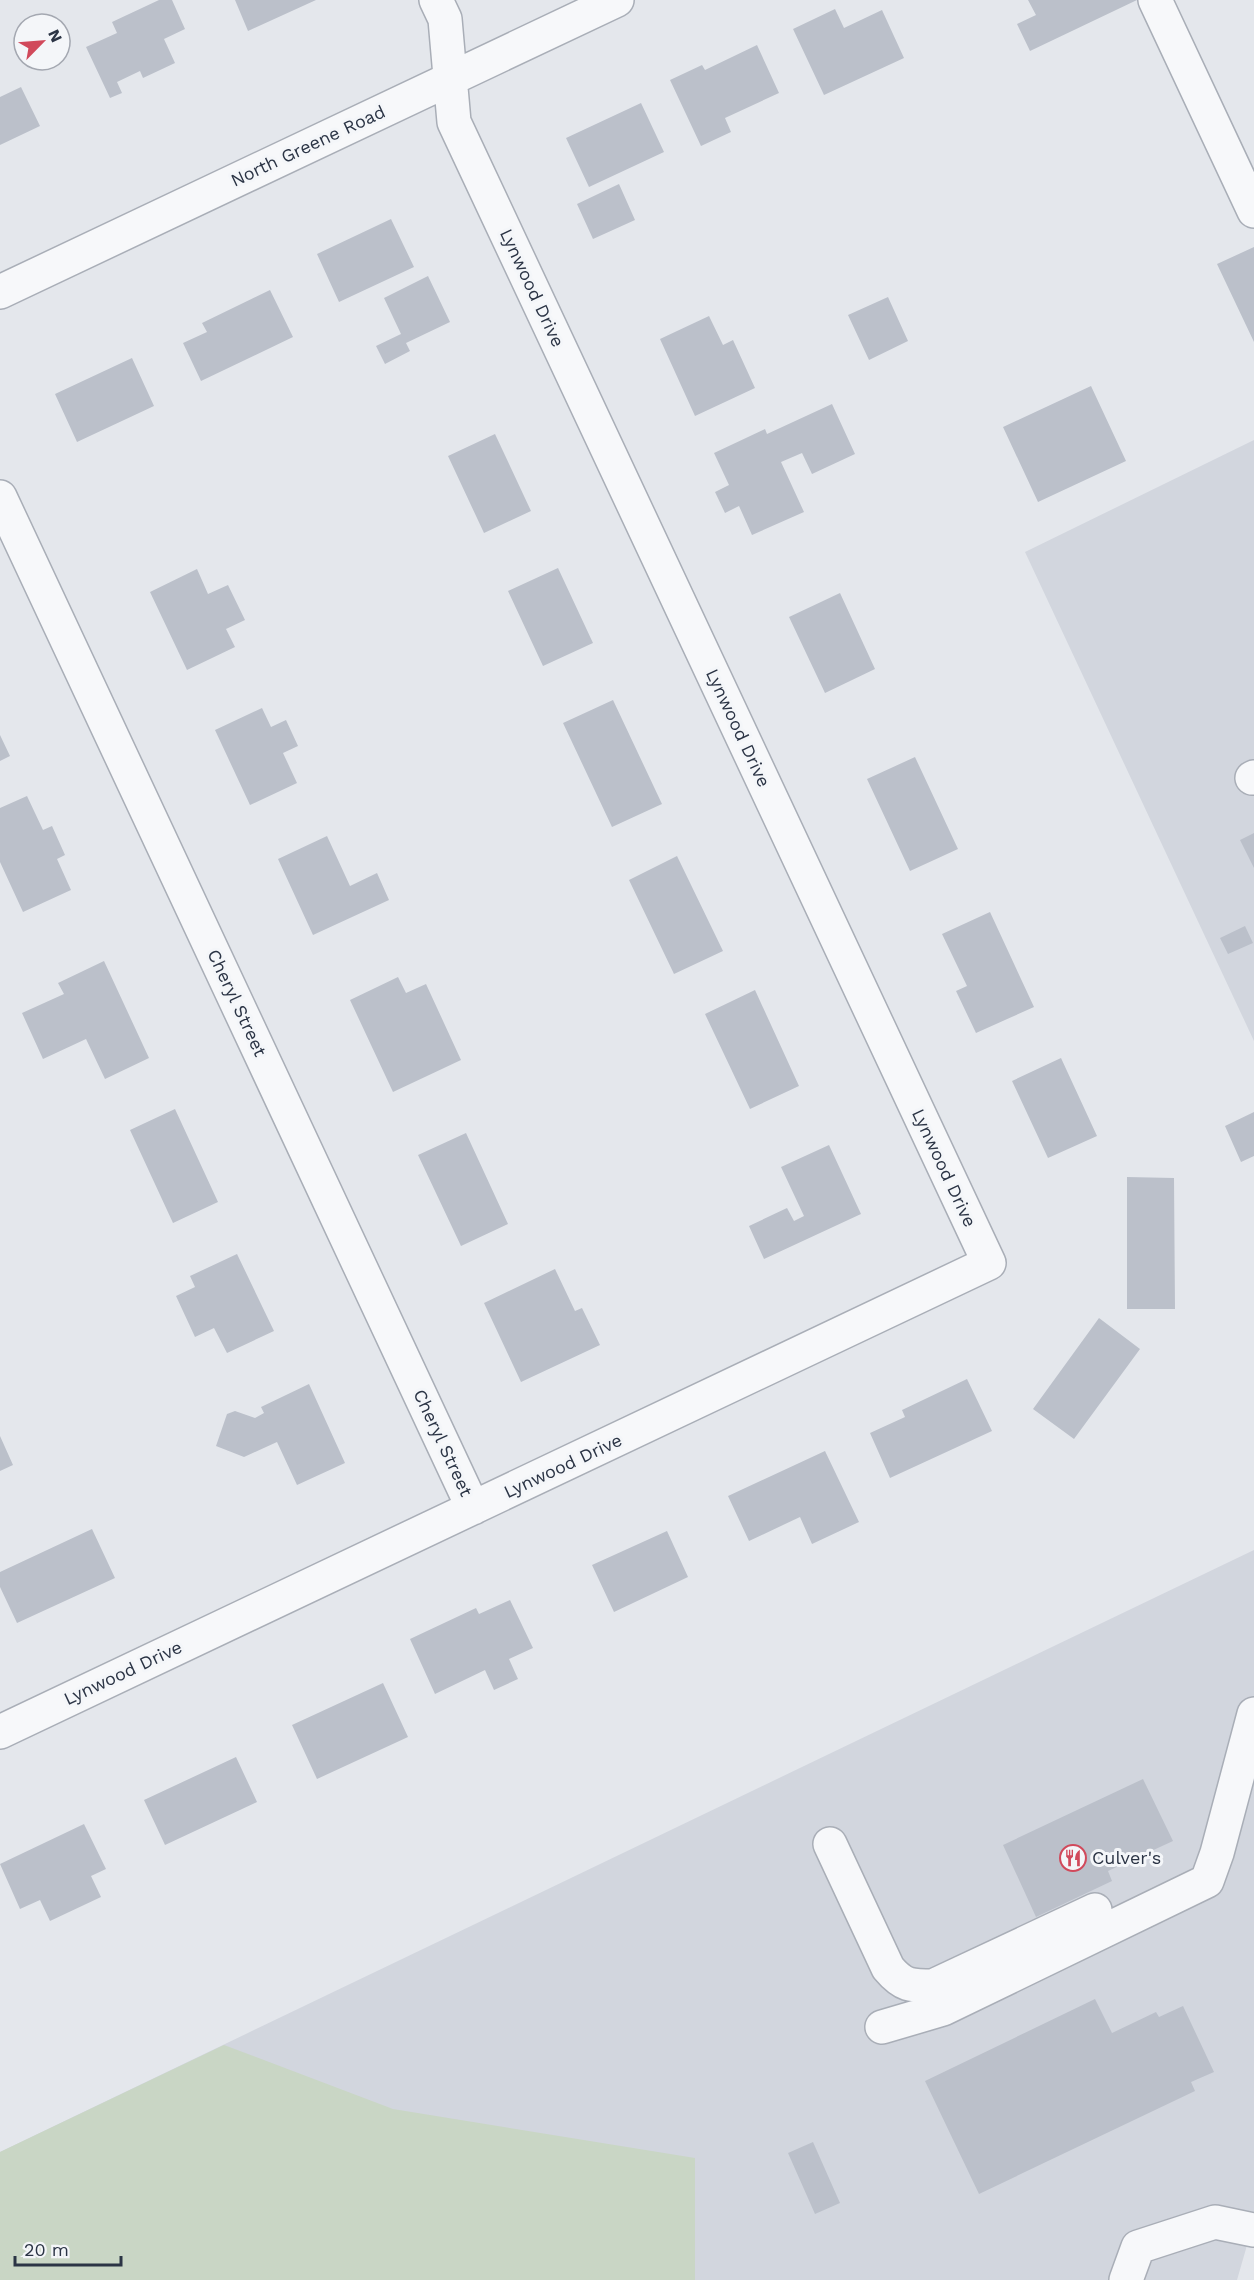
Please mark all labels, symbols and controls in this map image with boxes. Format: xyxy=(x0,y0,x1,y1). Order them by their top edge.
north arrow xyxy=(12,12,72,72)
text: N xyxy=(44,26,66,45)
street label: North Greene Road xyxy=(227,101,388,191)
street label: Lynwood Drive xyxy=(496,225,569,350)
street label: Lynwood Drive xyxy=(702,665,775,790)
street label: Cheryl Street xyxy=(203,946,272,1060)
street label: Lynwood Drive xyxy=(908,1105,981,1230)
street label: Cheryl Street xyxy=(409,1386,478,1500)
street label: Lynwood Drive xyxy=(500,1429,625,1502)
street label: Lynwood Drive xyxy=(60,1636,185,1709)
restaurant icon: Culver's xyxy=(1058,1843,1088,1873)
place label: Culver's xyxy=(1092,1847,1161,1868)
scale bar xyxy=(15,2229,122,2267)
text: 20 m xyxy=(24,2239,69,2260)

